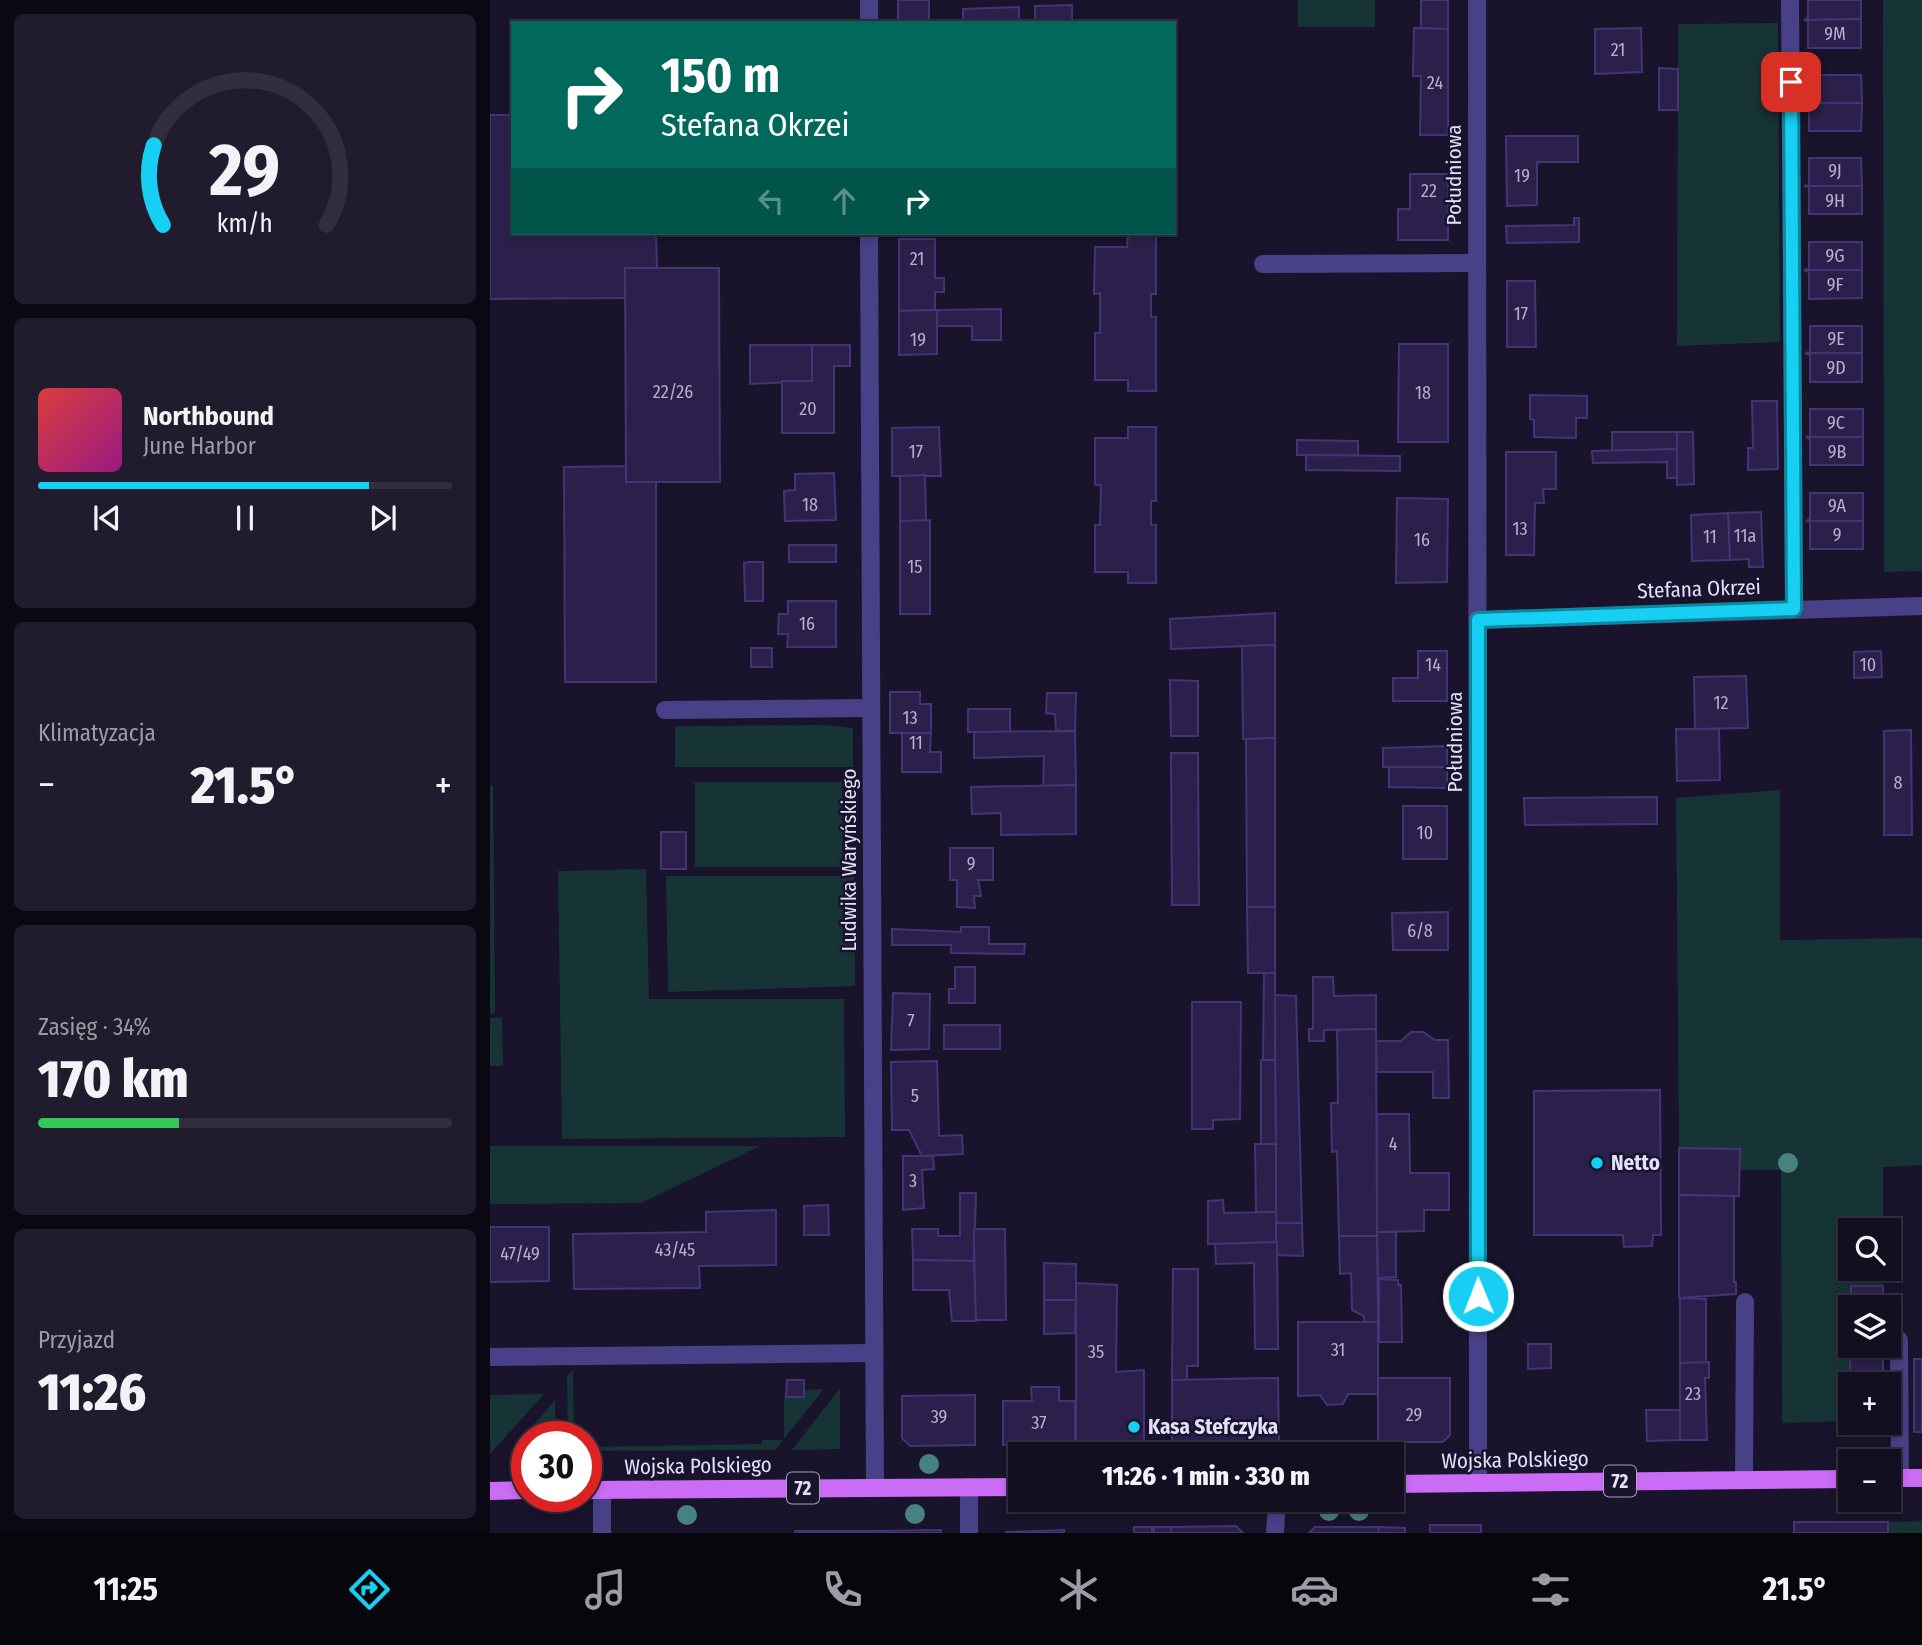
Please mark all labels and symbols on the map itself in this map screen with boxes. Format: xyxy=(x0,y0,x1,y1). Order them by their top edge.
house number: 9M xyxy=(1824,23,1846,45)
house number: 21 xyxy=(1611,39,1625,61)
pin xyxy=(1761,52,1821,112)
house number: 24 xyxy=(1427,72,1443,94)
street label: Południowa xyxy=(1441,125,1467,225)
house number: 9J xyxy=(1828,160,1842,182)
house number: 19 xyxy=(1514,165,1530,187)
house number: 22 xyxy=(1421,180,1437,202)
house number: 9H xyxy=(1825,190,1845,212)
house number: 9G xyxy=(1825,245,1845,267)
house number: 21 xyxy=(910,248,924,270)
house number: 9F xyxy=(1827,274,1843,296)
house number: 17 xyxy=(1514,303,1528,325)
house number: 9E xyxy=(1827,328,1845,350)
house number: 19 xyxy=(910,329,926,351)
house number: 9D xyxy=(1826,357,1846,379)
house number: 22/26 xyxy=(653,381,693,403)
house number: 18 xyxy=(1415,382,1431,404)
house number: 20 xyxy=(799,398,817,420)
house number: 9C xyxy=(1827,412,1845,434)
house number: 17 xyxy=(909,441,923,463)
house number: 9B xyxy=(1828,441,1846,463)
house number: 18 xyxy=(802,494,818,516)
house number: 9A xyxy=(1828,495,1847,517)
house number: 13 xyxy=(1512,518,1528,540)
house number: 9 xyxy=(1833,524,1841,546)
house number: 11a xyxy=(1734,525,1756,547)
house number: 11 xyxy=(1703,526,1717,548)
house number: 16 xyxy=(1414,529,1430,551)
house number: 15 xyxy=(907,556,923,578)
street label: Stefana Okrzei xyxy=(1637,574,1761,604)
house number: 16 xyxy=(799,613,815,635)
house number: 14 xyxy=(1425,654,1441,676)
house number: 10 xyxy=(1860,654,1876,676)
street label: Południowa xyxy=(1442,692,1468,792)
house number: 12 xyxy=(1714,692,1729,714)
house number: 13 xyxy=(902,707,918,729)
house number: 11 xyxy=(909,732,923,754)
street label: Ludwika Waryńskiego xyxy=(836,768,862,952)
house number: 8 xyxy=(1894,772,1903,794)
house number: 10 xyxy=(1417,822,1433,844)
house number: 9 xyxy=(967,853,975,875)
house number: 6/8 xyxy=(1407,920,1433,942)
house number: 7 xyxy=(907,1010,915,1032)
house number: 5 xyxy=(911,1085,919,1107)
house number: 4 xyxy=(1389,1133,1398,1155)
place label: Netto xyxy=(1611,1150,1660,1176)
marker: Netto xyxy=(1589,1155,1605,1171)
house number: 3 xyxy=(909,1170,917,1192)
house number: 43/45 xyxy=(655,1239,695,1261)
house number: 47/49 xyxy=(500,1243,540,1265)
position arrow xyxy=(1441,1259,1515,1333)
house number: 31 xyxy=(1331,1339,1345,1361)
house number: 35 xyxy=(1088,1341,1104,1363)
house number: 23 xyxy=(1685,1383,1701,1405)
house number: 29 xyxy=(1406,1404,1422,1426)
house number: 39 xyxy=(931,1406,947,1428)
house number: 37 xyxy=(1031,1412,1047,1434)
place label: Kasa Stefczyka xyxy=(1148,1414,1278,1440)
marker: Kasa Stefczyka xyxy=(1126,1419,1142,1435)
speed limit sign: 30 xyxy=(511,1421,602,1512)
street label: Wojska Polskiego xyxy=(1441,1446,1589,1474)
street label: Wojska Polskiego xyxy=(624,1452,772,1480)
road number: 72 xyxy=(1604,1466,1636,1497)
road number: 72 xyxy=(787,1472,819,1504)

